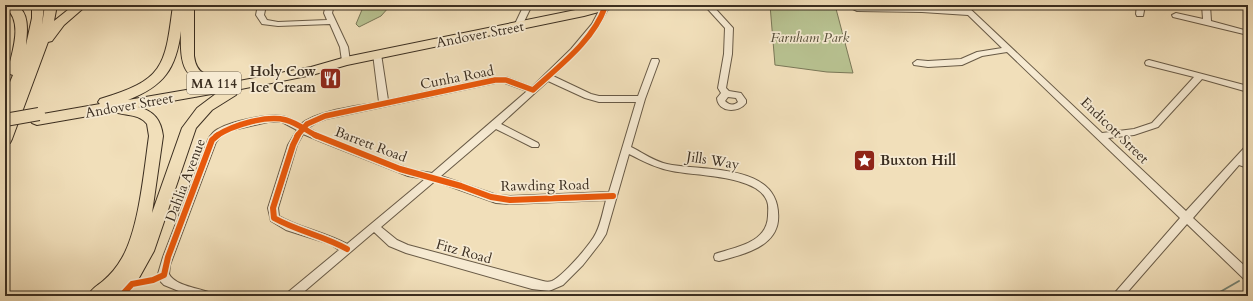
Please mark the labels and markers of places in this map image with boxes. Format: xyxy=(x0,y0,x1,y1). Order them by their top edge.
place label: Holy Cow Ice Cream xyxy=(250,62,316,97)
restaurant icon: Holy Cow Ice Cream xyxy=(318,66,344,92)
place icon: Buxton Hill xyxy=(851,147,877,173)
place label: Buxton Hill xyxy=(880,151,956,170)

